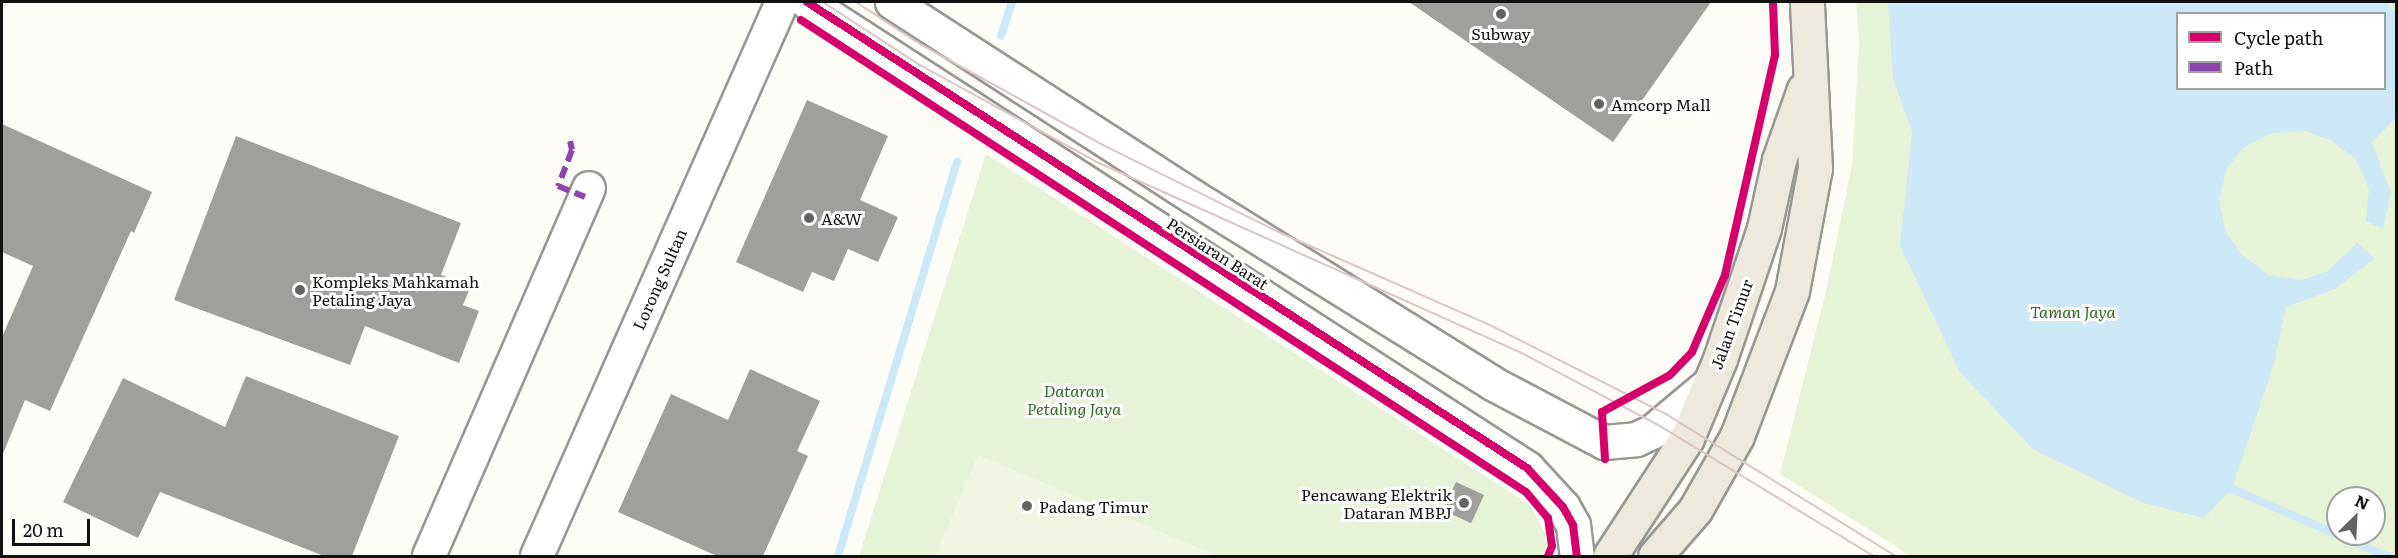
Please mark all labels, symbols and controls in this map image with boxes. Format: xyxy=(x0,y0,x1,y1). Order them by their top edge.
marker: Subway xyxy=(1494,7,1508,21)
legend xyxy=(2176,12,2386,90)
place label: Subway xyxy=(1471,23,1531,43)
text: Cycle path xyxy=(2234,24,2323,51)
text: Path xyxy=(2234,54,2273,81)
place label: Amcorp Mall xyxy=(1611,94,1711,114)
marker: Amcorp Mall xyxy=(1592,97,1606,111)
place label: A&W xyxy=(821,208,862,228)
marker: A&W xyxy=(802,211,816,225)
street label: Persiaran Barat xyxy=(1164,213,1272,293)
street label: Lorong Sultan xyxy=(628,225,690,333)
place label: Kompleks Mahkamah Petaling Jaya xyxy=(312,271,479,309)
street label: Jalan Timur xyxy=(1706,276,1756,372)
marker: Kompleks Mahkamah Petaling Jaya xyxy=(293,283,307,297)
park label: Taman Jaya xyxy=(2030,301,2116,321)
park label: Dataran Petaling Jaya xyxy=(1027,380,1121,418)
place label: Pencawang Elektrik Dataran MBPJ xyxy=(1301,484,1452,522)
north arrow xyxy=(2326,486,2386,546)
text: N xyxy=(2351,488,2374,515)
place label: Padang Timur xyxy=(1039,496,1148,516)
marker: Pencawang Elektrik Dataran MBPJ xyxy=(1457,496,1471,510)
marker: Padang Timur xyxy=(1020,499,1034,513)
scale bar xyxy=(15,507,93,545)
text: 20 m xyxy=(23,516,64,543)

